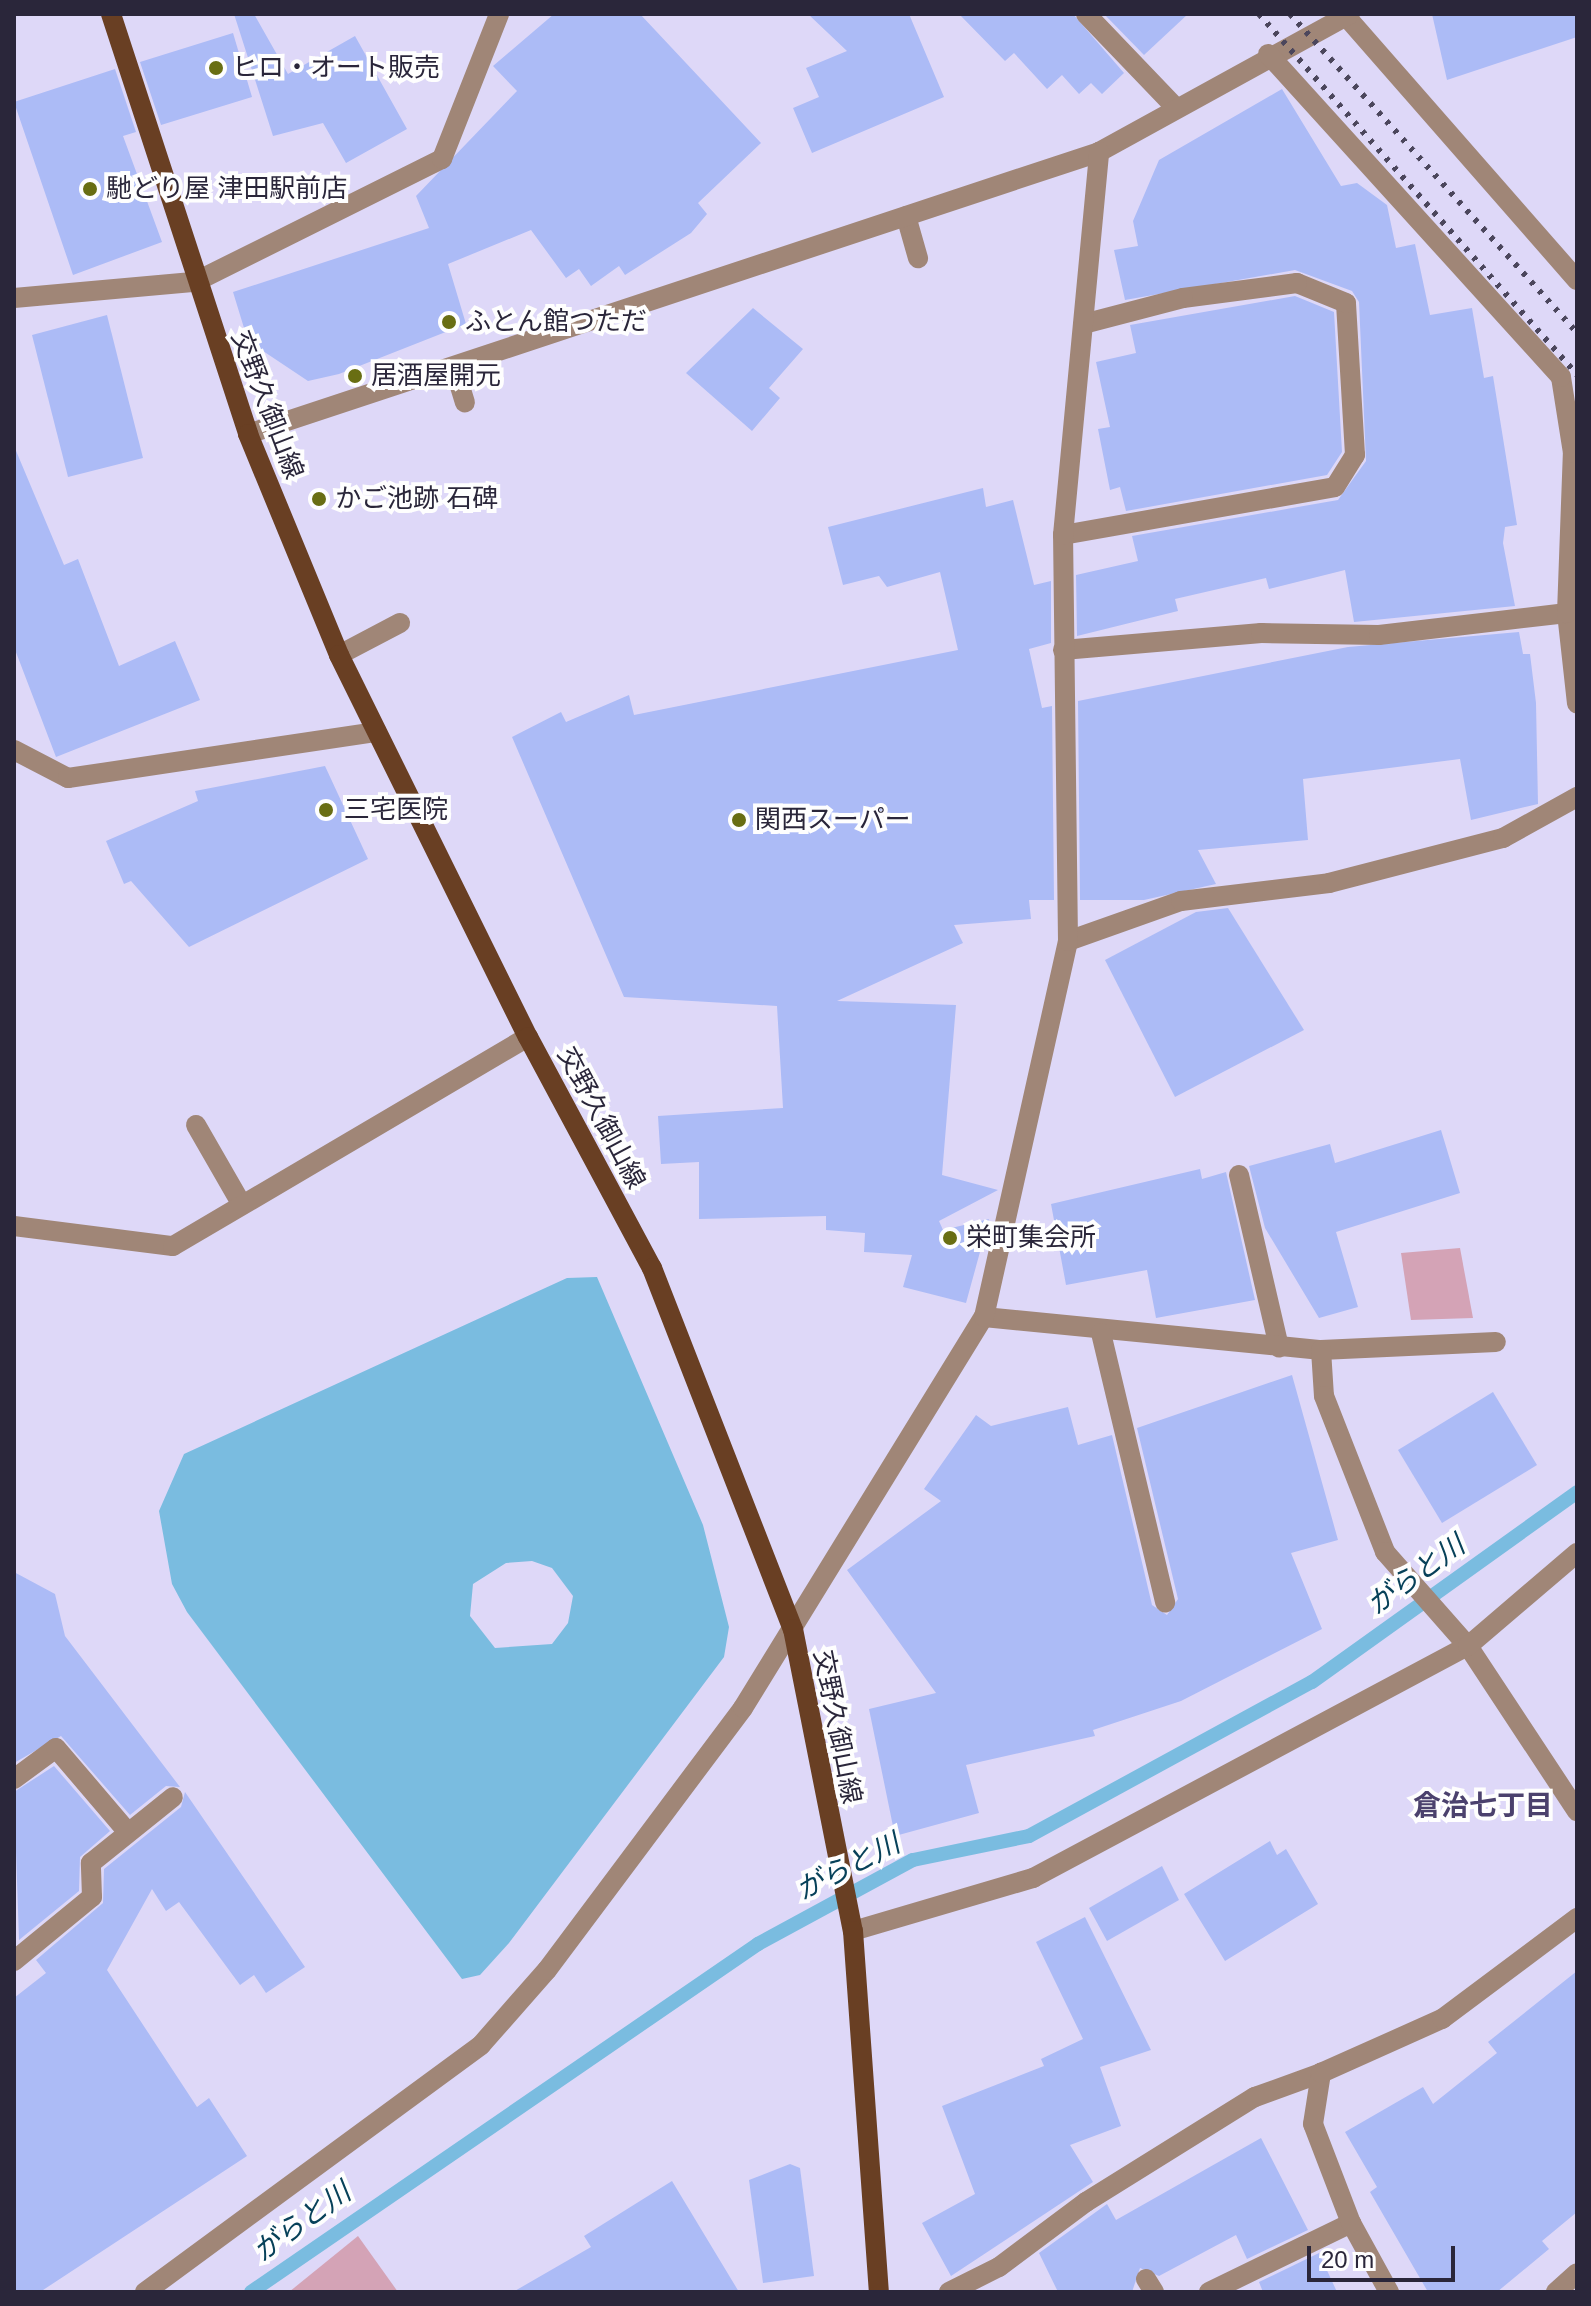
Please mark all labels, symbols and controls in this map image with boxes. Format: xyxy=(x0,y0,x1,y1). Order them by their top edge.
place label: ヒロ・オート販売 xyxy=(232,52,440,84)
marker: ヒロ・オート販売 xyxy=(207,59,225,77)
place label: 馳どり屋 津田駅前店 xyxy=(106,173,347,205)
marker: 馳どり屋 津田駅前店 xyxy=(81,180,99,198)
place label: ふとん館つただ xyxy=(465,306,647,338)
marker: ふとん館つただ xyxy=(440,313,458,331)
street label: 交野久御山線 xyxy=(224,327,310,483)
place label: 居酒屋開元 xyxy=(371,360,501,392)
marker: 居酒屋開元 xyxy=(346,367,364,385)
place label: かご池跡 石碑 xyxy=(335,483,498,515)
marker: かご池跡 石碑 xyxy=(310,490,328,508)
place label: 三宅医院 xyxy=(344,794,448,826)
marker: 三宅医院 xyxy=(315,799,337,821)
place label: 関西スーパー xyxy=(755,804,911,836)
marker: 関西スーパー xyxy=(730,811,748,829)
street label: 交野久御山線 xyxy=(551,1042,651,1194)
place label: 栄町集会所 xyxy=(966,1222,1096,1254)
marker: 栄町集会所 xyxy=(941,1229,959,1247)
water label: がらと川 xyxy=(1361,1528,1471,1622)
street label: 交野久御山線 xyxy=(807,1647,867,1807)
district label: 倉治七丁目 xyxy=(1413,1789,1553,1823)
water label: がらと川 xyxy=(790,1827,906,1907)
water label: がらと川 xyxy=(247,2175,357,2269)
scale bar xyxy=(1311,2230,1459,2280)
text: 20 m xyxy=(1321,2246,1374,2273)

